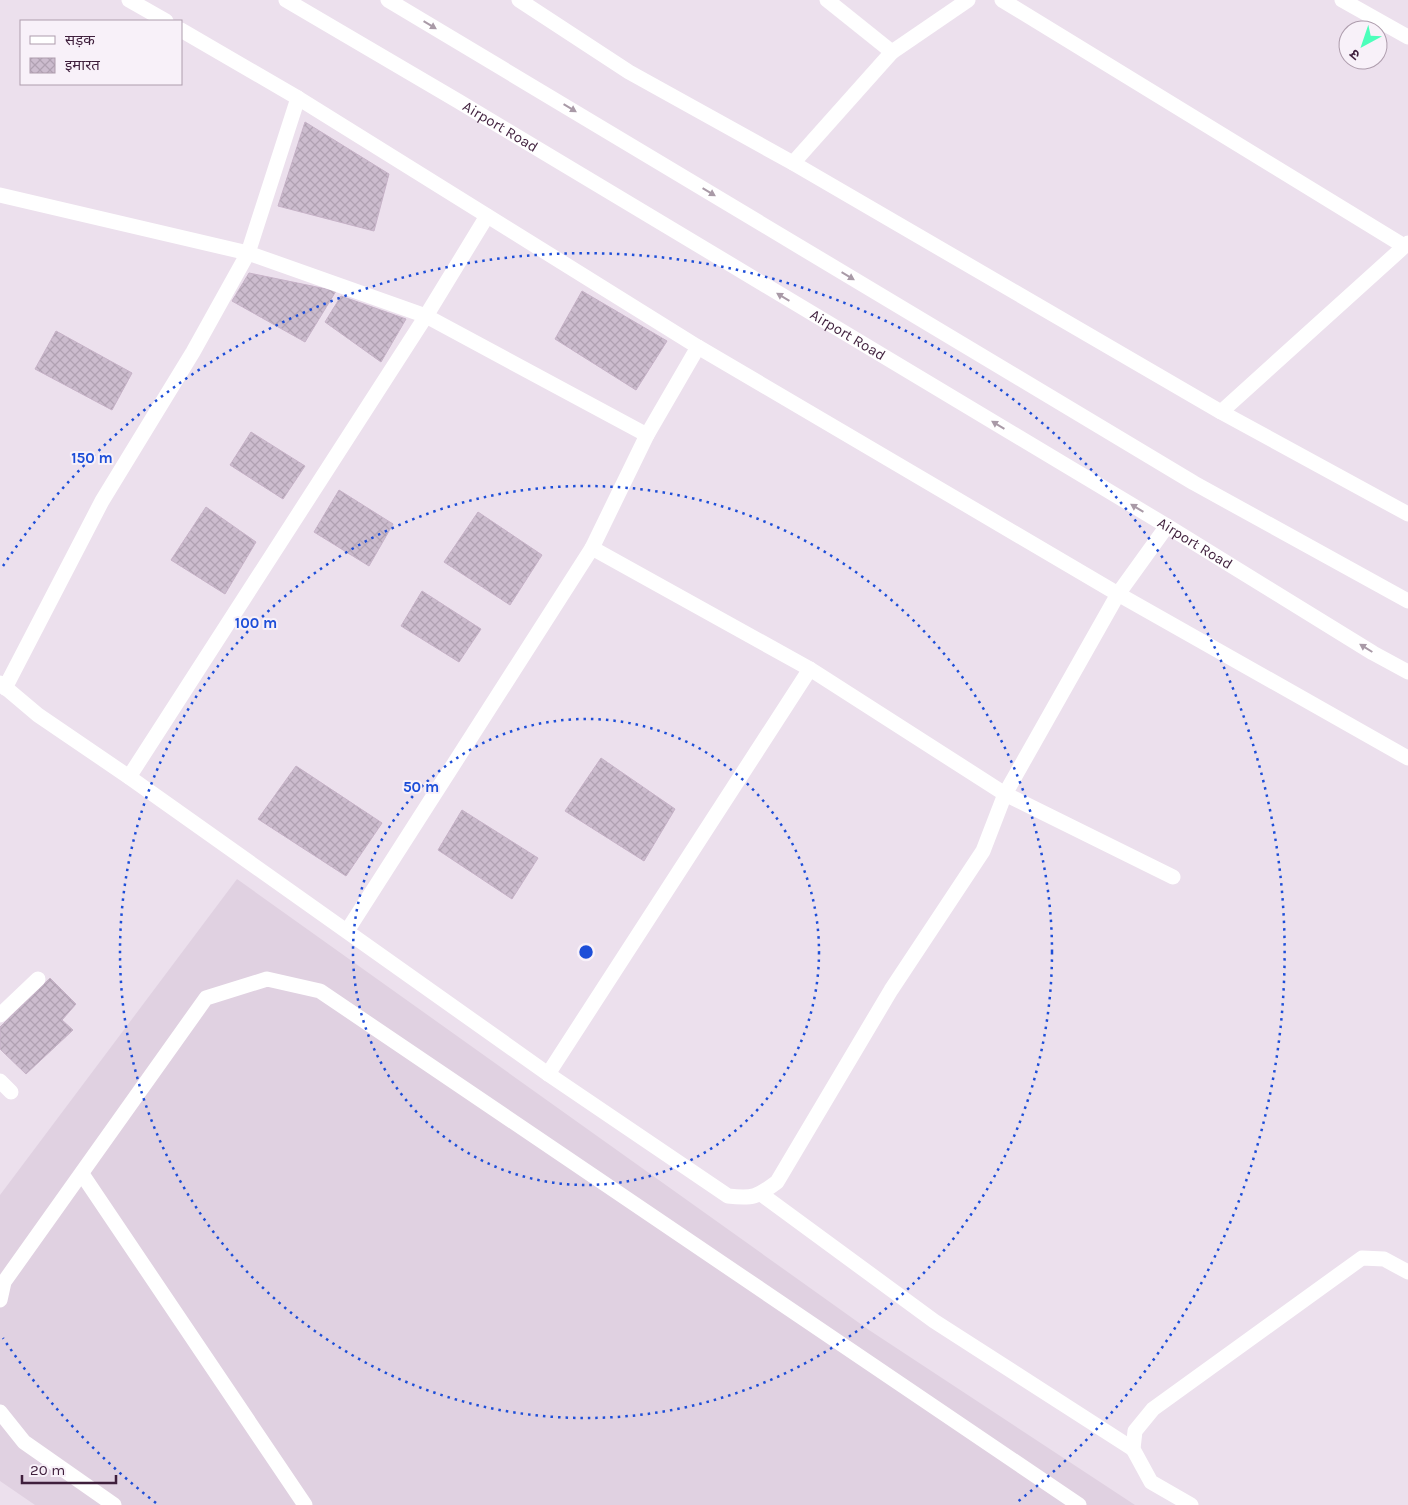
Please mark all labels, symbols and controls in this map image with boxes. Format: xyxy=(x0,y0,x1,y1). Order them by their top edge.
legend xyxy=(20,20,182,85)
north arrow xyxy=(1338,20,1388,70)
one-way arrow xyxy=(424,21,437,30)
text: सड़क xyxy=(65,31,95,49)
text: उ xyxy=(1346,45,1364,64)
text: इमारत xyxy=(65,56,100,74)
street label: Airport Road xyxy=(460,97,541,156)
one-way arrow xyxy=(563,104,576,113)
one-way arrow xyxy=(703,187,716,196)
one-way arrow xyxy=(842,271,855,280)
one-way arrow xyxy=(777,292,790,301)
street label: Airport Road xyxy=(807,305,889,364)
one-way arrow xyxy=(991,421,1004,430)
text: 150 m xyxy=(71,449,113,467)
one-way arrow xyxy=(1131,504,1144,513)
street label: Airport Road xyxy=(1154,513,1236,573)
text: 100 m xyxy=(235,614,277,632)
one-way arrow xyxy=(1359,643,1372,652)
text: 50 m xyxy=(403,778,439,796)
centre of rings xyxy=(577,943,595,961)
scale bar xyxy=(22,1452,116,1484)
text: 20 m xyxy=(30,1461,65,1479)

